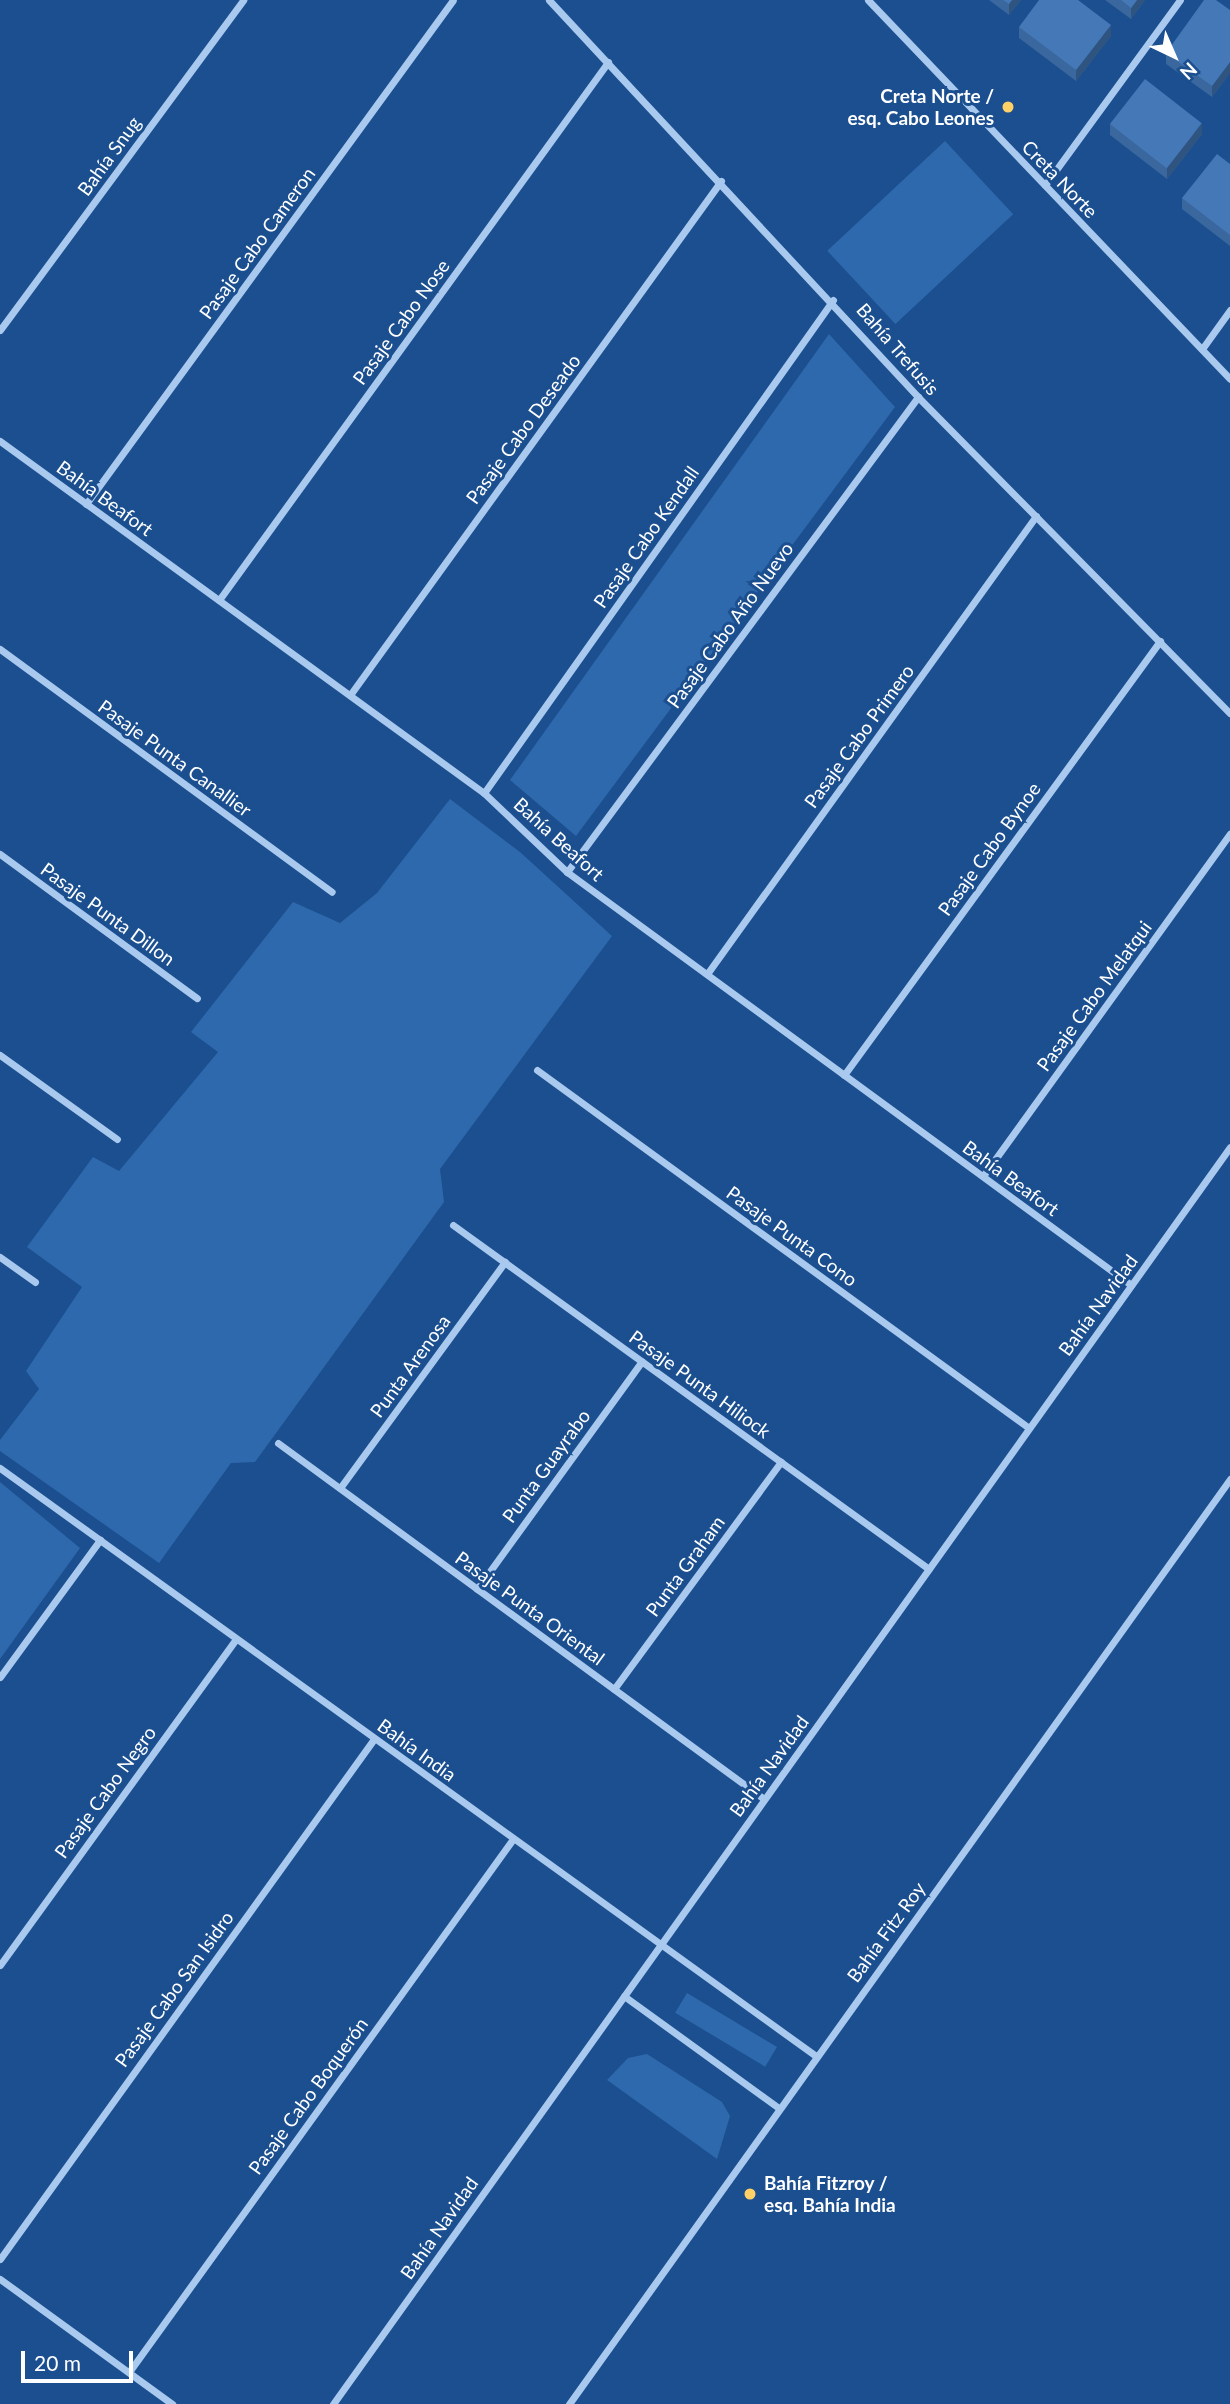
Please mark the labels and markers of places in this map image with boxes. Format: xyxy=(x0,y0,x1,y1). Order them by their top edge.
place label: Creta Norte / esq. Cabo Leones xyxy=(847,85,994,129)
marker: Creta Norte / esq. Cabo Leones xyxy=(1000,99,1016,115)
place label: Bahía Fitzroy / esq. Bahía India xyxy=(764,2172,896,2216)
marker: Bahía Fitzroy / esq. Bahía India xyxy=(742,2186,758,2202)

